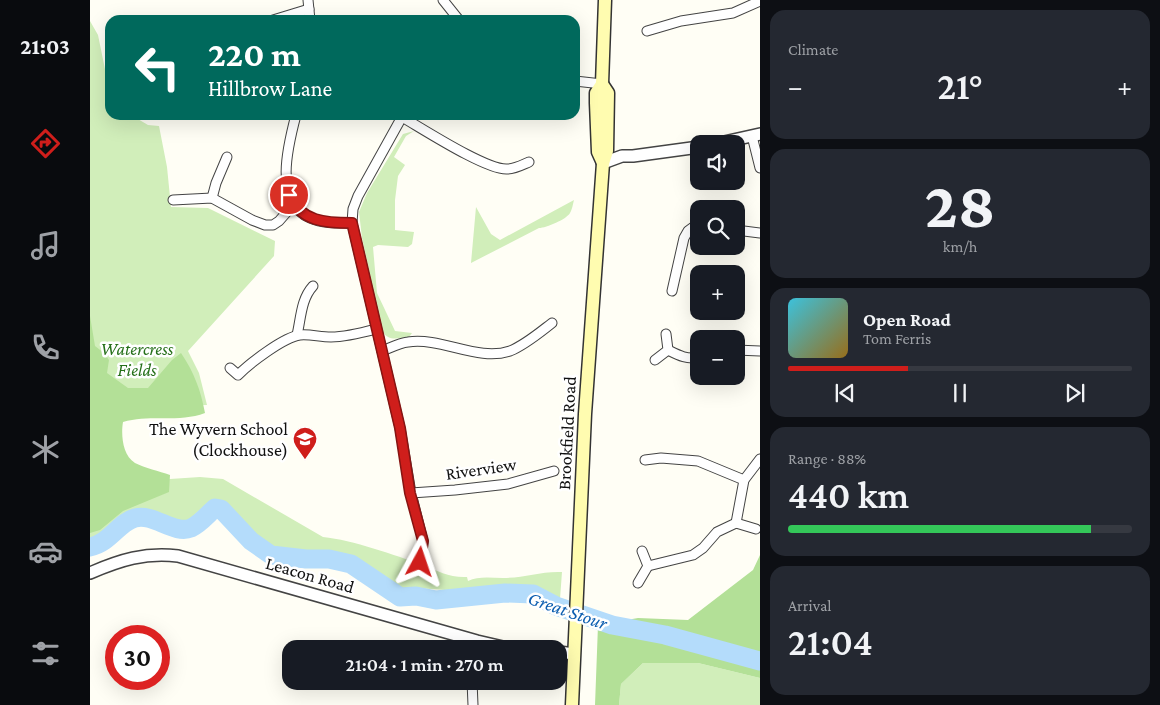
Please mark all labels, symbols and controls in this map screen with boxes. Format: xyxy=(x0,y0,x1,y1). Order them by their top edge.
text: 21:03 xyxy=(20,34,70,59)
icon: left xyxy=(125,35,190,100)
text: 220 m xyxy=(208,35,301,74)
text: Climate xyxy=(788,41,838,58)
text: 21° xyxy=(937,65,983,107)
text: − xyxy=(788,71,803,102)
text: + xyxy=(1117,71,1132,102)
text: Hillbrow Lane xyxy=(208,76,332,101)
icon: directions xyxy=(28,126,63,161)
map controls xyxy=(690,135,745,385)
button: sound xyxy=(690,135,745,190)
text: 28 xyxy=(925,169,995,241)
pin xyxy=(268,174,310,216)
icon: arrive xyxy=(275,181,303,209)
button: search xyxy=(690,200,745,255)
icon: music xyxy=(28,228,63,263)
text: km/h xyxy=(943,238,977,255)
button: + xyxy=(690,265,745,320)
text: Open Road xyxy=(863,309,951,330)
icon: phone xyxy=(28,330,63,365)
button: − xyxy=(690,330,745,385)
text: Tom Ferris xyxy=(863,330,931,347)
park label: Watercress Fields xyxy=(101,339,174,380)
street label: Brookfield Road xyxy=(554,375,580,490)
icon: previous xyxy=(831,379,859,407)
icon: pause xyxy=(946,379,974,407)
icon: next xyxy=(1061,379,1089,407)
place label: The Wyvern School (Clockhouse) xyxy=(149,419,288,461)
school or university icon: The Wyvern School (Clockhouse) xyxy=(292,426,318,460)
icon: climate xyxy=(28,432,63,467)
text: Range · 88% xyxy=(788,450,866,467)
street label: Riverview xyxy=(444,454,518,484)
text: 440 km xyxy=(788,474,909,516)
icon: car xyxy=(28,534,63,569)
position arrow xyxy=(393,535,445,587)
street label: Leacon Road xyxy=(263,553,357,597)
water label: Great Stour xyxy=(526,587,611,634)
text: Arrival xyxy=(788,597,832,614)
text: 21:04 xyxy=(788,621,873,663)
speed limit sign: 30 xyxy=(105,625,170,690)
icon: filters xyxy=(28,636,63,671)
text: 21:04 · 1 min · 270 m xyxy=(346,654,503,675)

